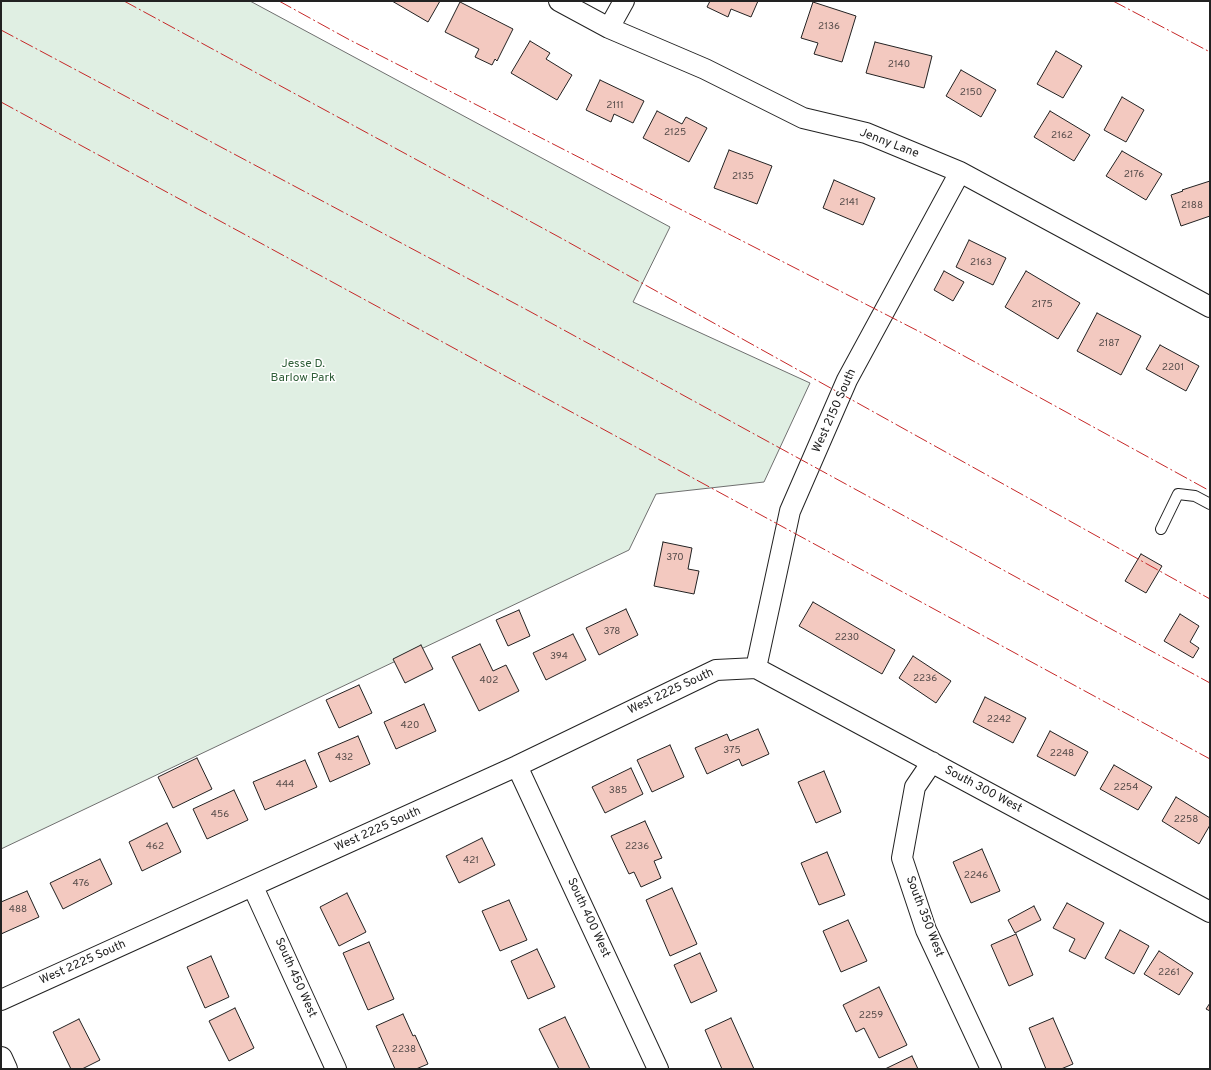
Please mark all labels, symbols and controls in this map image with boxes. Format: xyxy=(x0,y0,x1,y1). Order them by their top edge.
house number: 2136 xyxy=(818,21,840,33)
house number: 2140 xyxy=(888,59,910,71)
house number: 2150 xyxy=(960,87,982,99)
house number: 2111 xyxy=(606,100,624,112)
street label: Jenny Lane xyxy=(857,126,921,162)
house number: 2125 xyxy=(664,127,686,139)
house number: 2162 xyxy=(1051,130,1073,142)
house number: 2176 xyxy=(1124,169,1144,181)
house number: 2135 xyxy=(732,171,754,183)
house number: 2141 xyxy=(839,197,859,209)
house number: 2188 xyxy=(1181,200,1203,212)
house number: 2163 xyxy=(970,257,992,269)
house number: 2175 xyxy=(1031,299,1053,311)
house number: 2187 xyxy=(1098,338,1120,350)
park label: Jesse D. Barlow Park xyxy=(271,358,335,386)
house number: 2201 xyxy=(1162,362,1184,374)
street label: West 2150 South xyxy=(810,367,860,455)
house number: 370 xyxy=(666,552,684,564)
house number: 378 xyxy=(604,626,620,638)
house number: 2230 xyxy=(835,632,859,644)
house number: 394 xyxy=(550,651,568,663)
street label: West 2225 South xyxy=(626,666,716,718)
house number: 2236 xyxy=(913,673,937,685)
house number: 402 xyxy=(480,675,498,687)
house number: 2242 xyxy=(987,714,1011,726)
house number: 420 xyxy=(401,720,419,732)
house number: 375 xyxy=(723,745,741,757)
house number: 2248 xyxy=(1050,748,1074,760)
house number: 432 xyxy=(335,752,353,764)
street label: South 300 West xyxy=(942,764,1024,816)
house number: 444 xyxy=(276,779,294,791)
house number: 2254 xyxy=(1114,782,1138,794)
house number: 385 xyxy=(609,785,627,797)
street label: West 2225 South xyxy=(333,805,423,855)
house number: 456 xyxy=(211,809,229,821)
house number: 2258 xyxy=(1174,814,1198,826)
house number: 462 xyxy=(146,841,164,853)
house number: 2236 xyxy=(625,841,649,853)
house number: 421 xyxy=(463,855,479,867)
house number: 2246 xyxy=(964,870,988,882)
street label: South 350 West xyxy=(902,874,946,960)
street label: South 400 West xyxy=(563,876,613,960)
house number: 476 xyxy=(73,878,89,890)
house number: 488 xyxy=(9,904,27,916)
street label: South 450 West xyxy=(271,936,319,1020)
street label: West 2225 South xyxy=(38,938,128,988)
house number: 2261 xyxy=(1158,967,1180,979)
house number: 2259 xyxy=(859,1010,883,1022)
house number: 2238 xyxy=(392,1044,416,1056)

